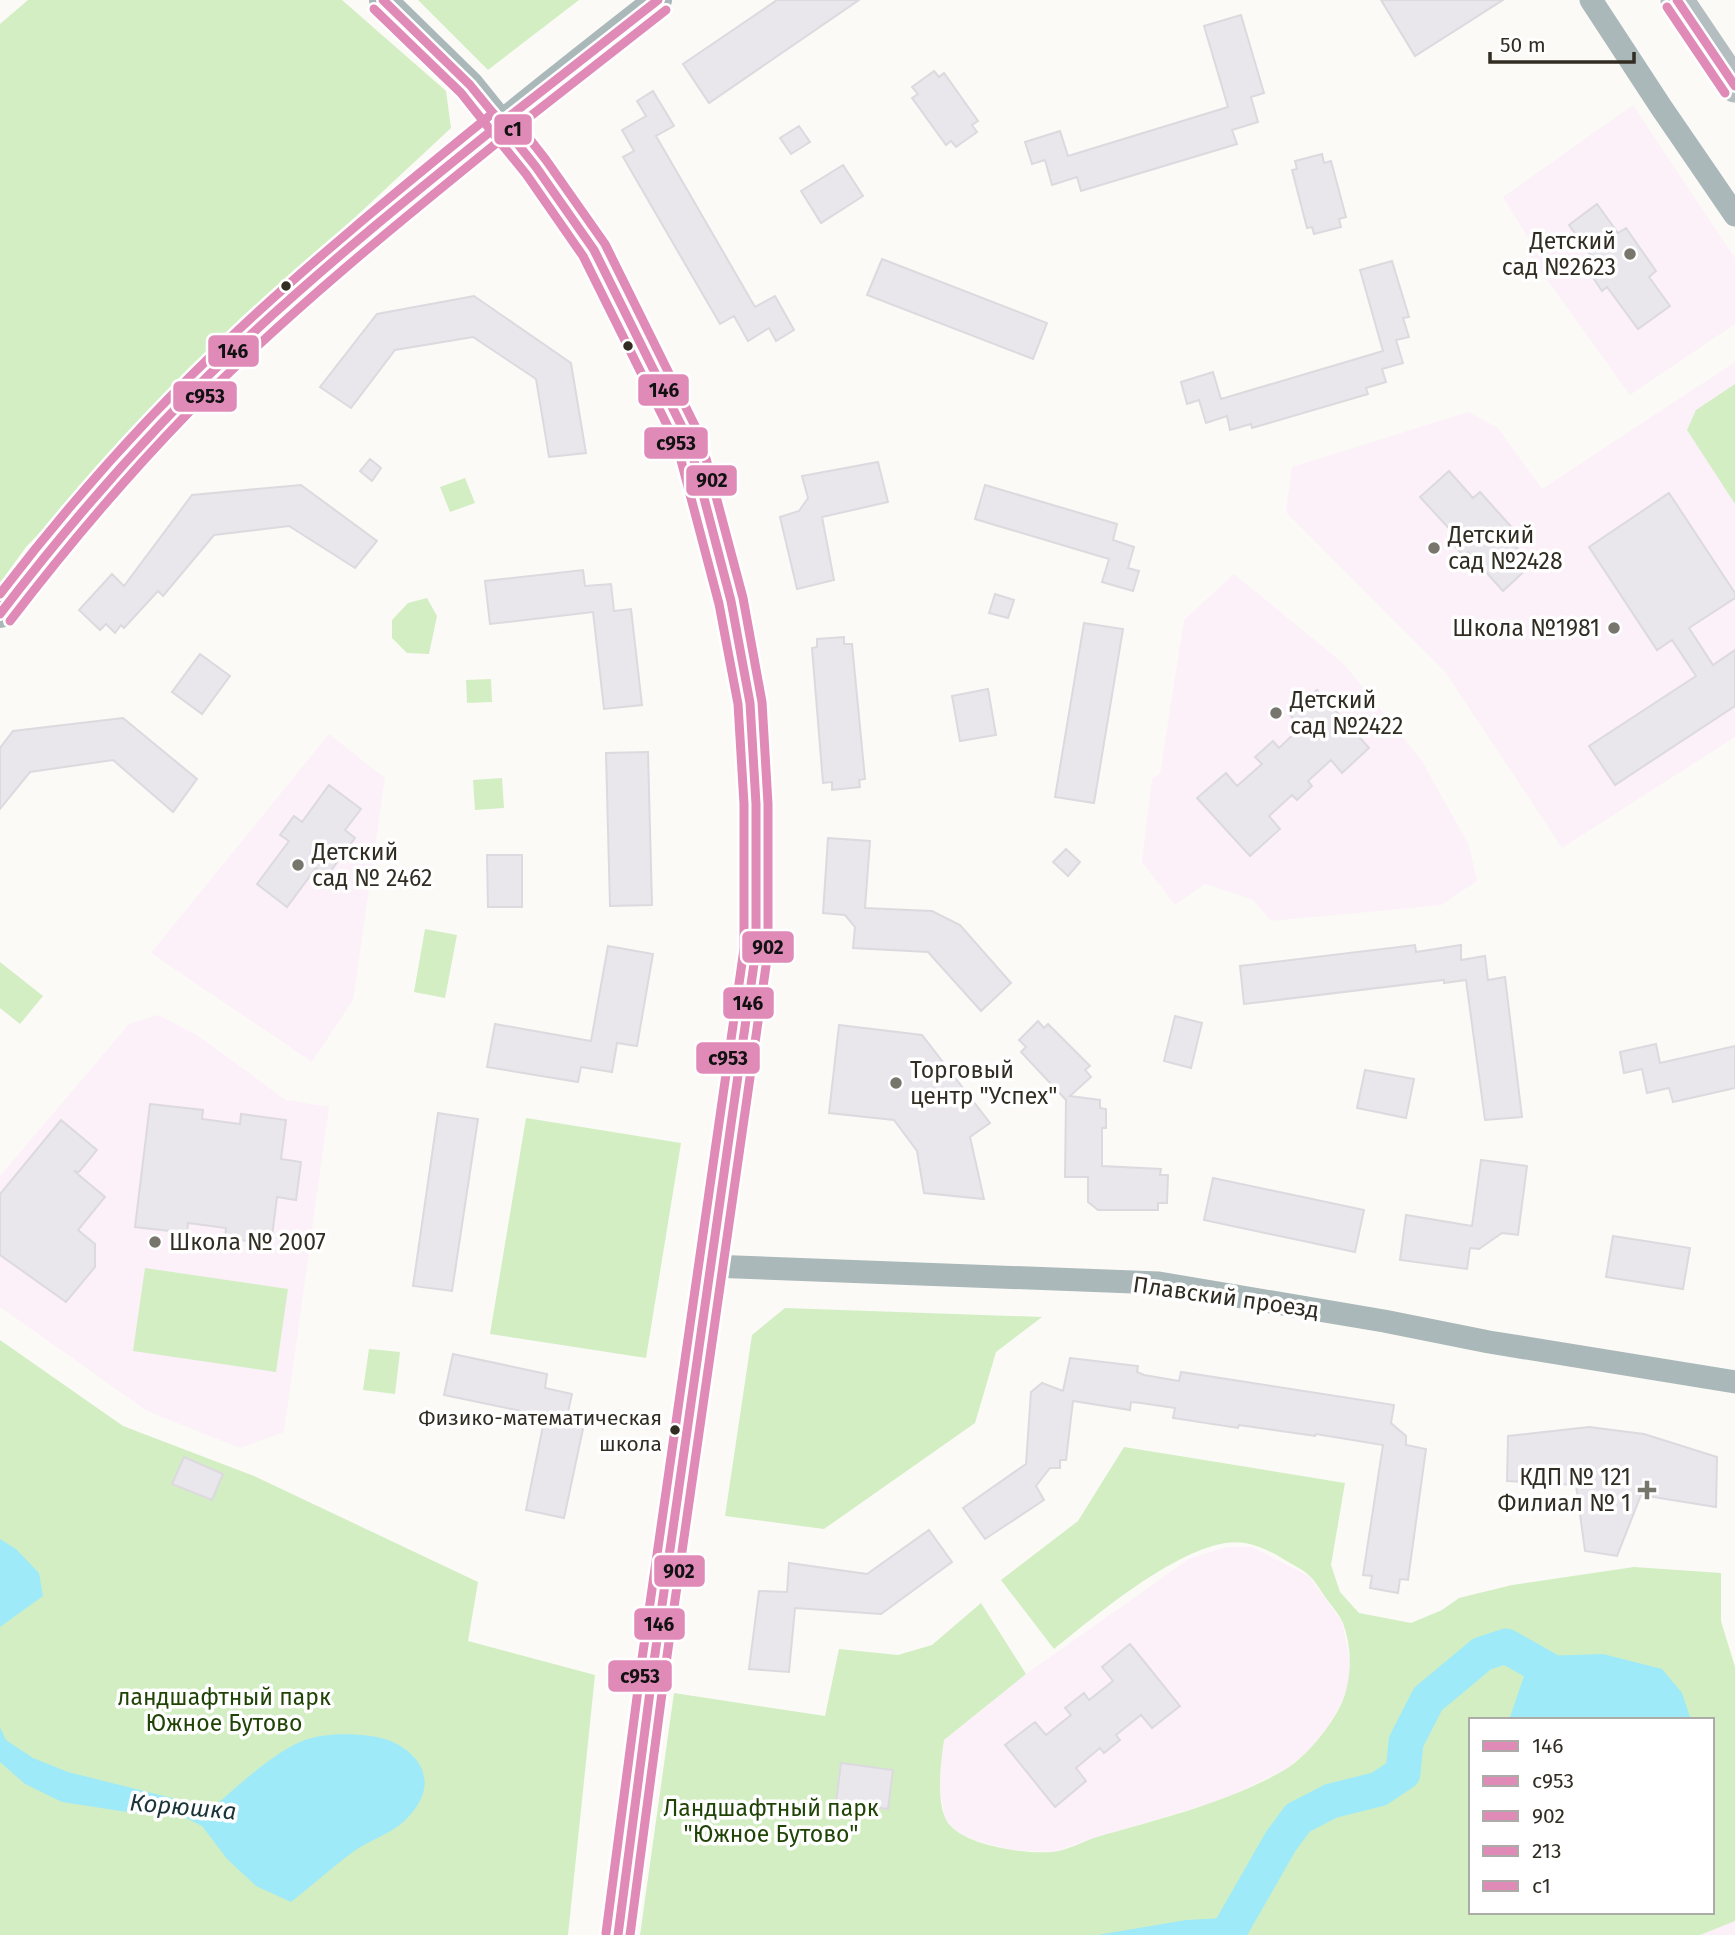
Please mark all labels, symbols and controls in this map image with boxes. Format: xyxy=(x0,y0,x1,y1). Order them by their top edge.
scale bar xyxy=(1490,21,1634,65)
text: 50 m xyxy=(1500,32,1546,58)
line badge: с1 xyxy=(493,113,533,146)
text: с1 xyxy=(504,118,522,141)
place label: Детский сад №2623 xyxy=(1502,227,1616,281)
marker: Детский сад №2623 xyxy=(1622,246,1638,262)
unlabelled marker xyxy=(279,279,293,293)
line badge: 146 xyxy=(207,334,260,368)
unlabelled marker xyxy=(621,339,635,353)
text: 146 xyxy=(218,340,248,363)
line badge: 146 xyxy=(637,373,690,407)
text: 146 xyxy=(649,379,679,402)
line badge: с953 xyxy=(172,380,238,413)
text: с953 xyxy=(185,385,225,408)
line badge: с953 xyxy=(643,426,709,460)
text: с953 xyxy=(656,432,696,455)
line badge: 902 xyxy=(685,464,738,497)
text: 902 xyxy=(696,469,728,492)
place label: Детский сад №2428 xyxy=(1447,521,1563,575)
marker: Детский сад №2428 xyxy=(1426,540,1442,556)
place label: Школа №1981 xyxy=(1452,614,1600,642)
marker: Школа №1981 xyxy=(1606,620,1622,636)
place label: Детский сад №2422 xyxy=(1289,686,1403,740)
marker: Детский сад №2422 xyxy=(1268,705,1284,721)
place label: Детский сад № 2462 xyxy=(311,838,432,892)
marker: Детский сад № 2462 xyxy=(290,857,306,873)
line badge: 902 xyxy=(741,930,795,964)
text: 902 xyxy=(752,936,784,959)
line badge: 146 xyxy=(722,986,775,1020)
text: 146 xyxy=(733,992,763,1015)
line badge: с953 xyxy=(695,1041,761,1075)
text: с953 xyxy=(708,1047,748,1070)
place label: Торговый центр "Успех" xyxy=(910,1056,1057,1110)
marker: Торговый центр "Успех" xyxy=(888,1075,904,1091)
place label: Школа № 2007 xyxy=(169,1228,326,1256)
marker: Школа № 2007 xyxy=(147,1234,163,1250)
street label: Плавский проезд xyxy=(1131,1270,1321,1324)
place label: Физико-математическая школа xyxy=(418,1405,662,1457)
marker: Физико-математическая школа xyxy=(668,1423,682,1437)
place label: КДП № 121 Филиал № 1 xyxy=(1498,1463,1631,1517)
marker: КДП № 121 Филиал № 1 xyxy=(1637,1480,1657,1500)
line badge: 902 xyxy=(653,1554,706,1588)
text: 902 xyxy=(663,1560,695,1583)
line badge: 146 xyxy=(633,1607,686,1641)
text: 146 xyxy=(644,1613,674,1636)
line badge: с953 xyxy=(607,1659,673,1693)
text: с953 xyxy=(620,1665,660,1688)
park label: ландшафтный парк Южное Бутово xyxy=(117,1683,331,1737)
legend xyxy=(1469,1718,1714,1914)
text: 146 xyxy=(1532,1733,1563,1759)
text: с953 xyxy=(1532,1768,1574,1794)
water label: Корюшка xyxy=(128,1788,238,1826)
park label: Ландшафтный парк "Южное Бутово" xyxy=(663,1794,879,1848)
text: 902 xyxy=(1532,1803,1565,1829)
text: 213 xyxy=(1532,1838,1561,1864)
text: с1 xyxy=(1532,1873,1551,1899)

